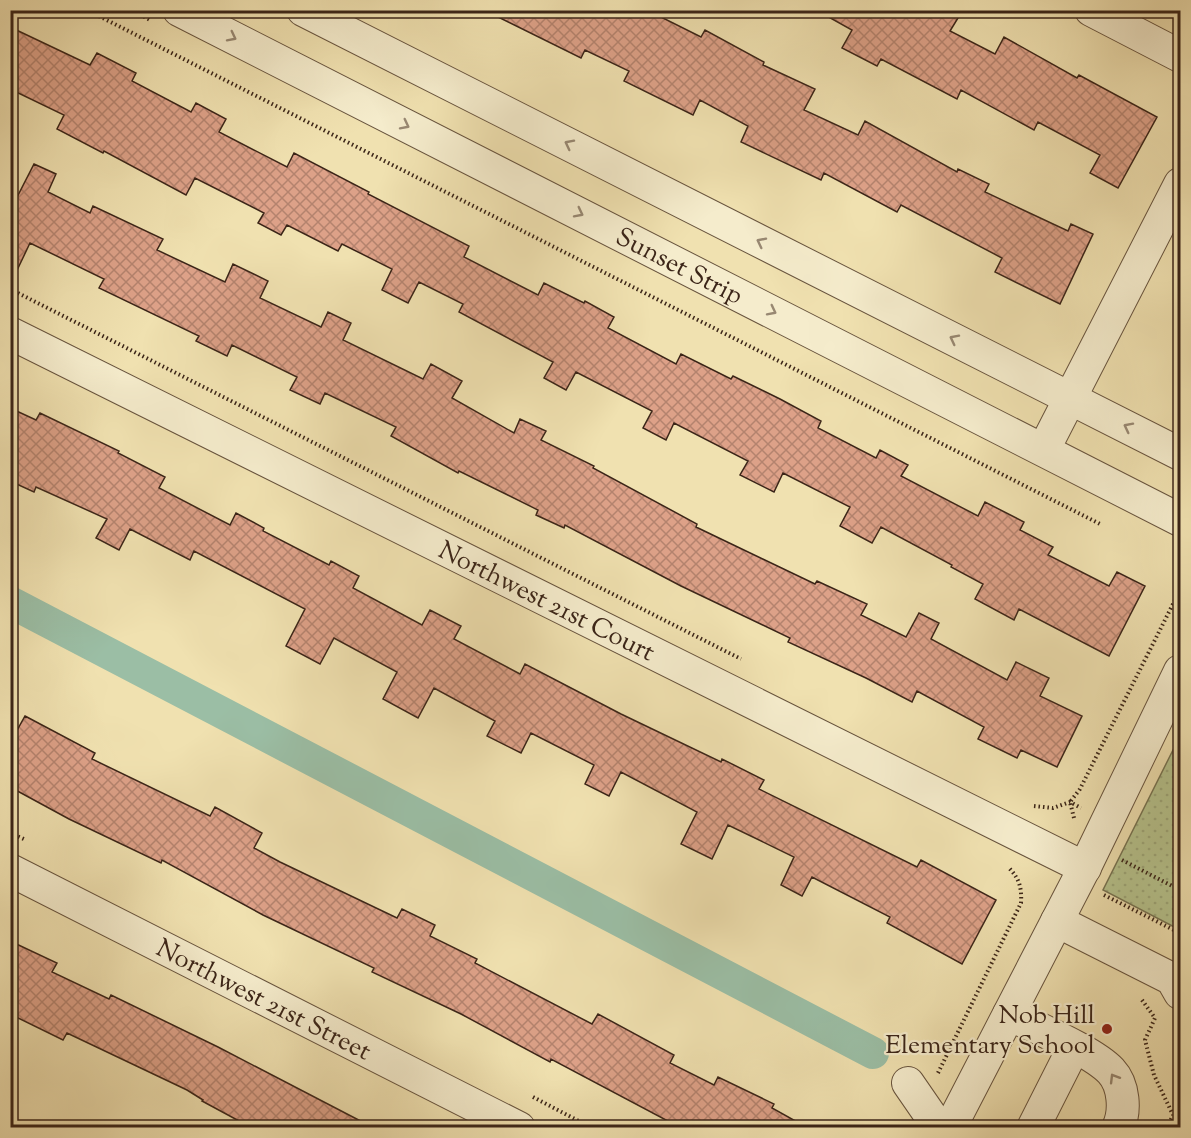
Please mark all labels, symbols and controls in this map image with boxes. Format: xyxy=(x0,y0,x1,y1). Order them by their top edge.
one-way arrow xyxy=(225,30,236,41)
one-way arrow xyxy=(399,118,410,129)
one-way arrow xyxy=(564,140,575,152)
one-way arrow xyxy=(573,206,584,218)
street label: Sunset Strip xyxy=(609,219,749,315)
one-way arrow xyxy=(757,238,768,249)
one-way arrow xyxy=(766,304,776,315)
one-way arrow xyxy=(950,335,961,346)
one-way arrow xyxy=(1124,423,1135,434)
street label: Northwest 21st Court xyxy=(431,533,661,672)
street label: Northwest 21st Street xyxy=(149,931,377,1071)
place label: Nob Hill Elementary School xyxy=(885,998,1095,1065)
marker: Nob Hill Elementary School xyxy=(1100,1022,1114,1036)
one-way arrow xyxy=(1110,1074,1122,1084)

